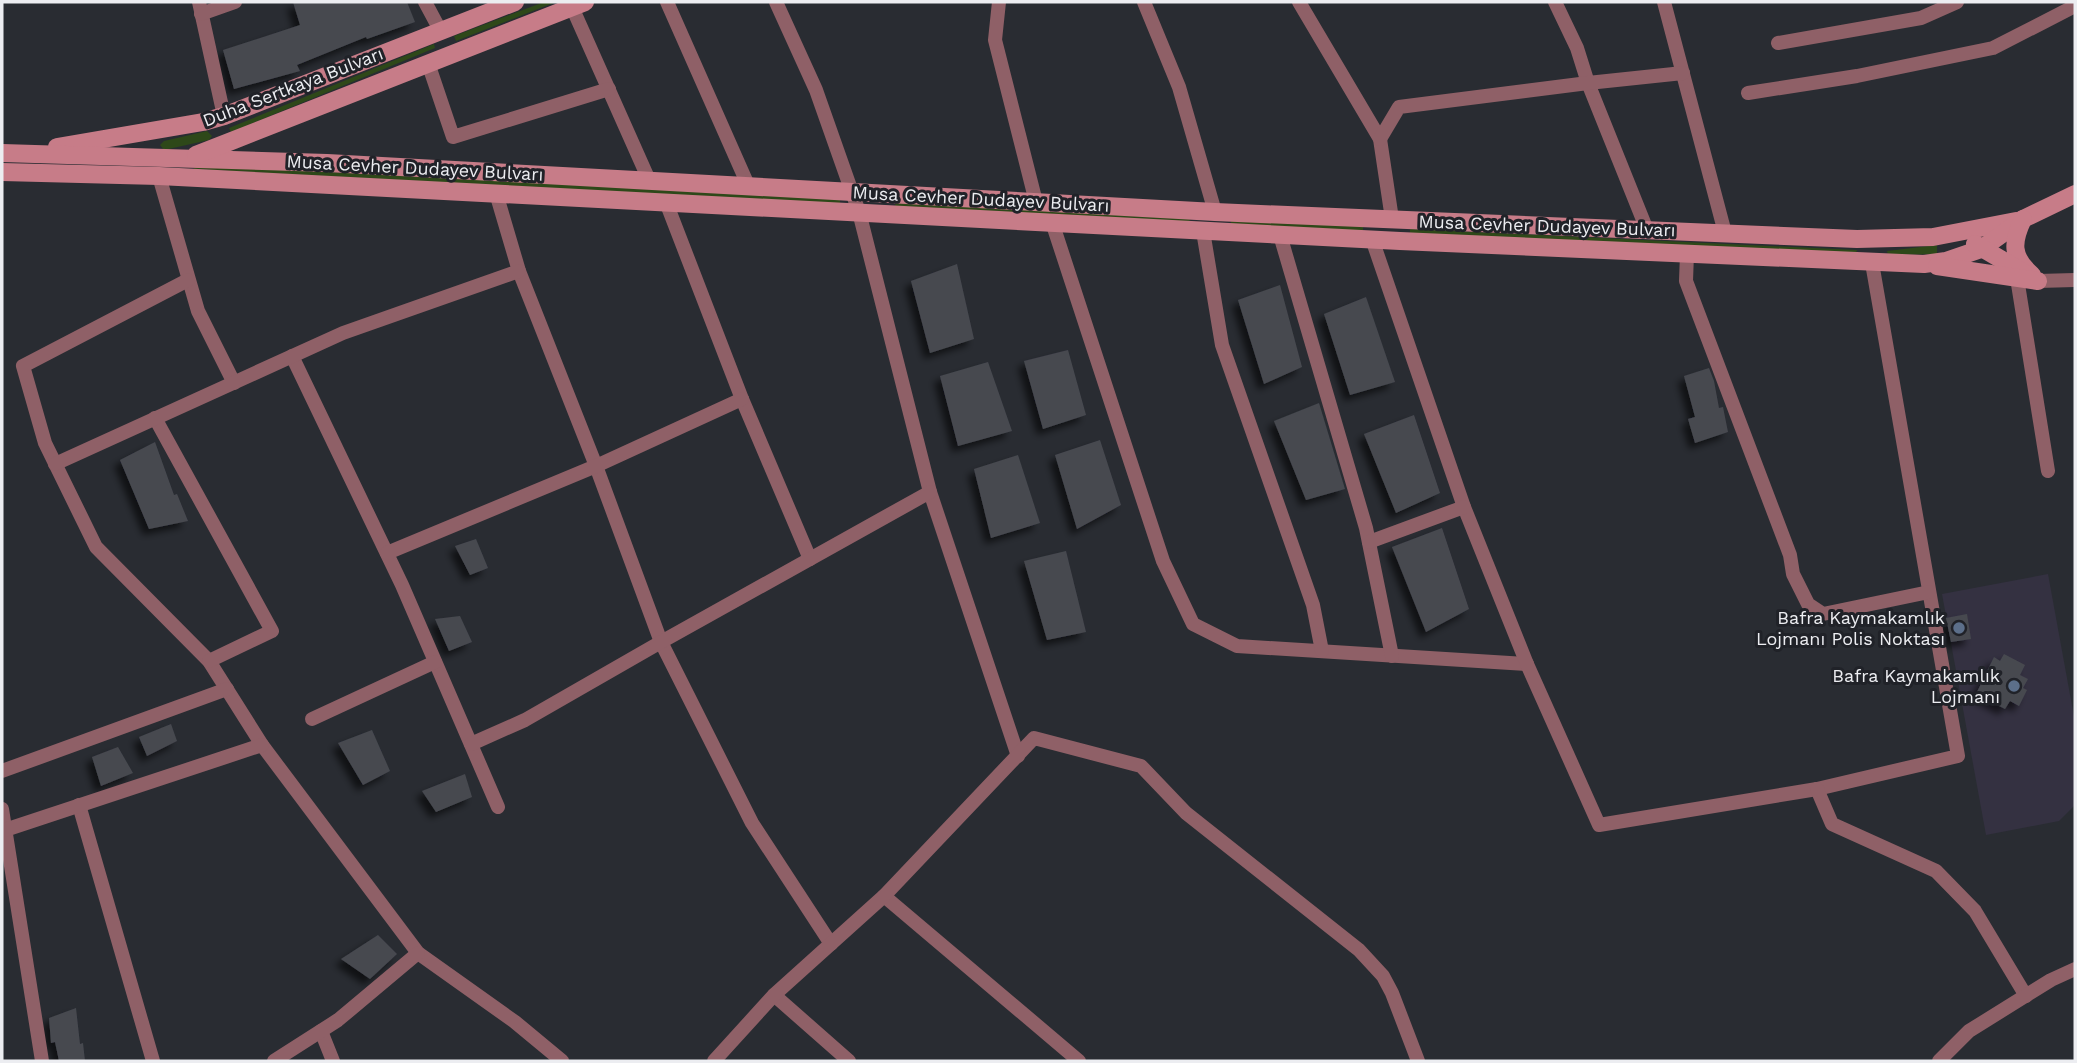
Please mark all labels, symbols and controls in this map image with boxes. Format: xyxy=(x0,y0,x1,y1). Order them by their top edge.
street label: Duha Sertkaya Bulvarı xyxy=(200,42,386,131)
street label: Musa Cevher Dudayev Bulvarı xyxy=(286,150,544,185)
street label: Musa Cevher Dudayev Bulvarı xyxy=(852,181,1110,216)
street label: Musa Cevher Dudayev Bulvarı xyxy=(1418,211,1676,240)
place label: Bafra Kaymakamlık Lojmanı Polis Noktası xyxy=(1756,607,1945,649)
marker: Bafra Kaymakamlık Lojmanı Polis Noktası xyxy=(1951,620,1967,636)
place label: Bafra Kaymakamlık Lojmanı xyxy=(1832,665,2000,707)
marker: Bafra Kaymakamlık Lojmanı xyxy=(2006,678,2022,694)

